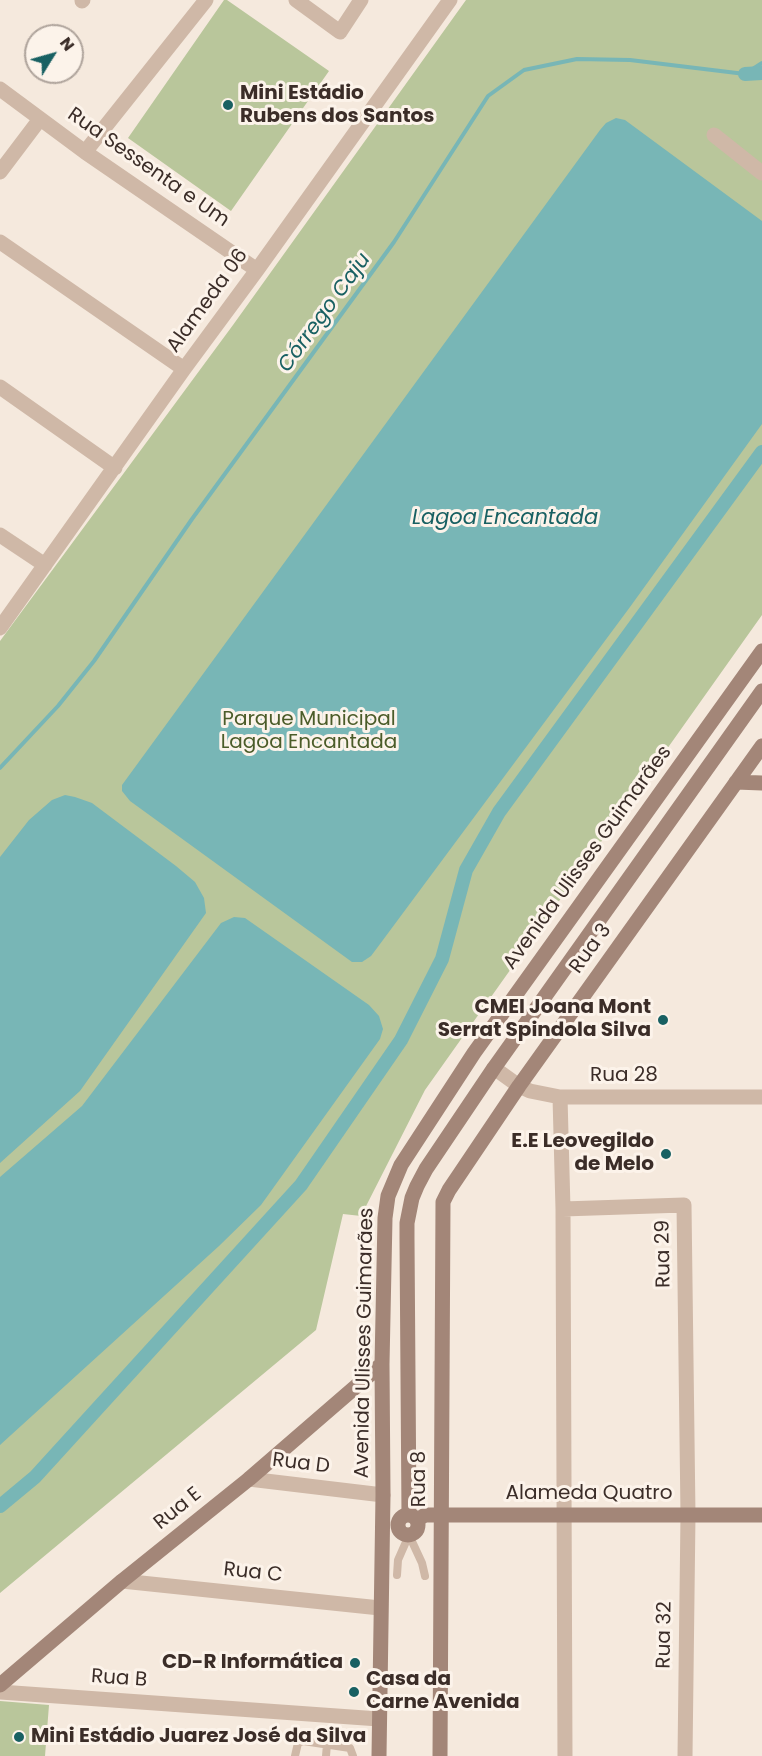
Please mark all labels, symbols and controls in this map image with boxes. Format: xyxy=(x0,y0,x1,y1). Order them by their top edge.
north arrow xyxy=(24,24,84,84)
text: N xyxy=(54,32,80,56)
place label: Mini Estádio Rubens dos Santos xyxy=(240,82,434,129)
marker: Mini Estádio Rubens dos Santos xyxy=(221,98,235,112)
street label: Rua Sessenta e Um xyxy=(62,103,234,233)
street label: Alameda 06 xyxy=(162,244,254,358)
water label: Córrego Caju xyxy=(273,248,377,378)
water label: Lagoa Encantada xyxy=(412,506,598,532)
park label: Parque Municipal Lagoa Encantada xyxy=(221,708,397,755)
street label: Avenida Ulisses Guimarães xyxy=(499,741,677,975)
street label: Rua 3 xyxy=(565,919,617,979)
place label: CMEI Joana Mont Serrat Spindola Silva xyxy=(438,996,651,1043)
marker: CMEI Joana Mont Serrat Spindola Silva xyxy=(656,1013,670,1027)
street label: Rua 28 xyxy=(590,1064,658,1088)
place label: E.E Leovegildo de Melo xyxy=(511,1130,654,1177)
marker: E.E Leovegildo de Melo xyxy=(659,1147,673,1161)
street label: Avenida Ulisses Guimarães xyxy=(351,1207,379,1479)
street label: Rua 29 xyxy=(651,1220,677,1288)
street label: Rua D xyxy=(271,1449,331,1479)
street label: Rua 8 xyxy=(408,1451,432,1507)
street label: Alameda Quatro xyxy=(506,1482,672,1506)
street label: Rua E xyxy=(149,1483,207,1535)
street label: Rua C xyxy=(222,1558,284,1588)
street label: Rua 32 xyxy=(652,1601,678,1669)
place label: CD-R Informática xyxy=(162,1651,343,1675)
marker: CD-R Informática xyxy=(348,1656,362,1670)
street label: Rua B xyxy=(90,1665,148,1693)
place label: Casa da Carne Avenida xyxy=(366,1668,520,1715)
marker: Casa da Carne Avenida xyxy=(347,1685,361,1699)
place label: Mini Estádio Juarez José da Silva xyxy=(31,1725,366,1749)
marker: Mini Estádio Juarez José da Silva xyxy=(12,1730,26,1744)

